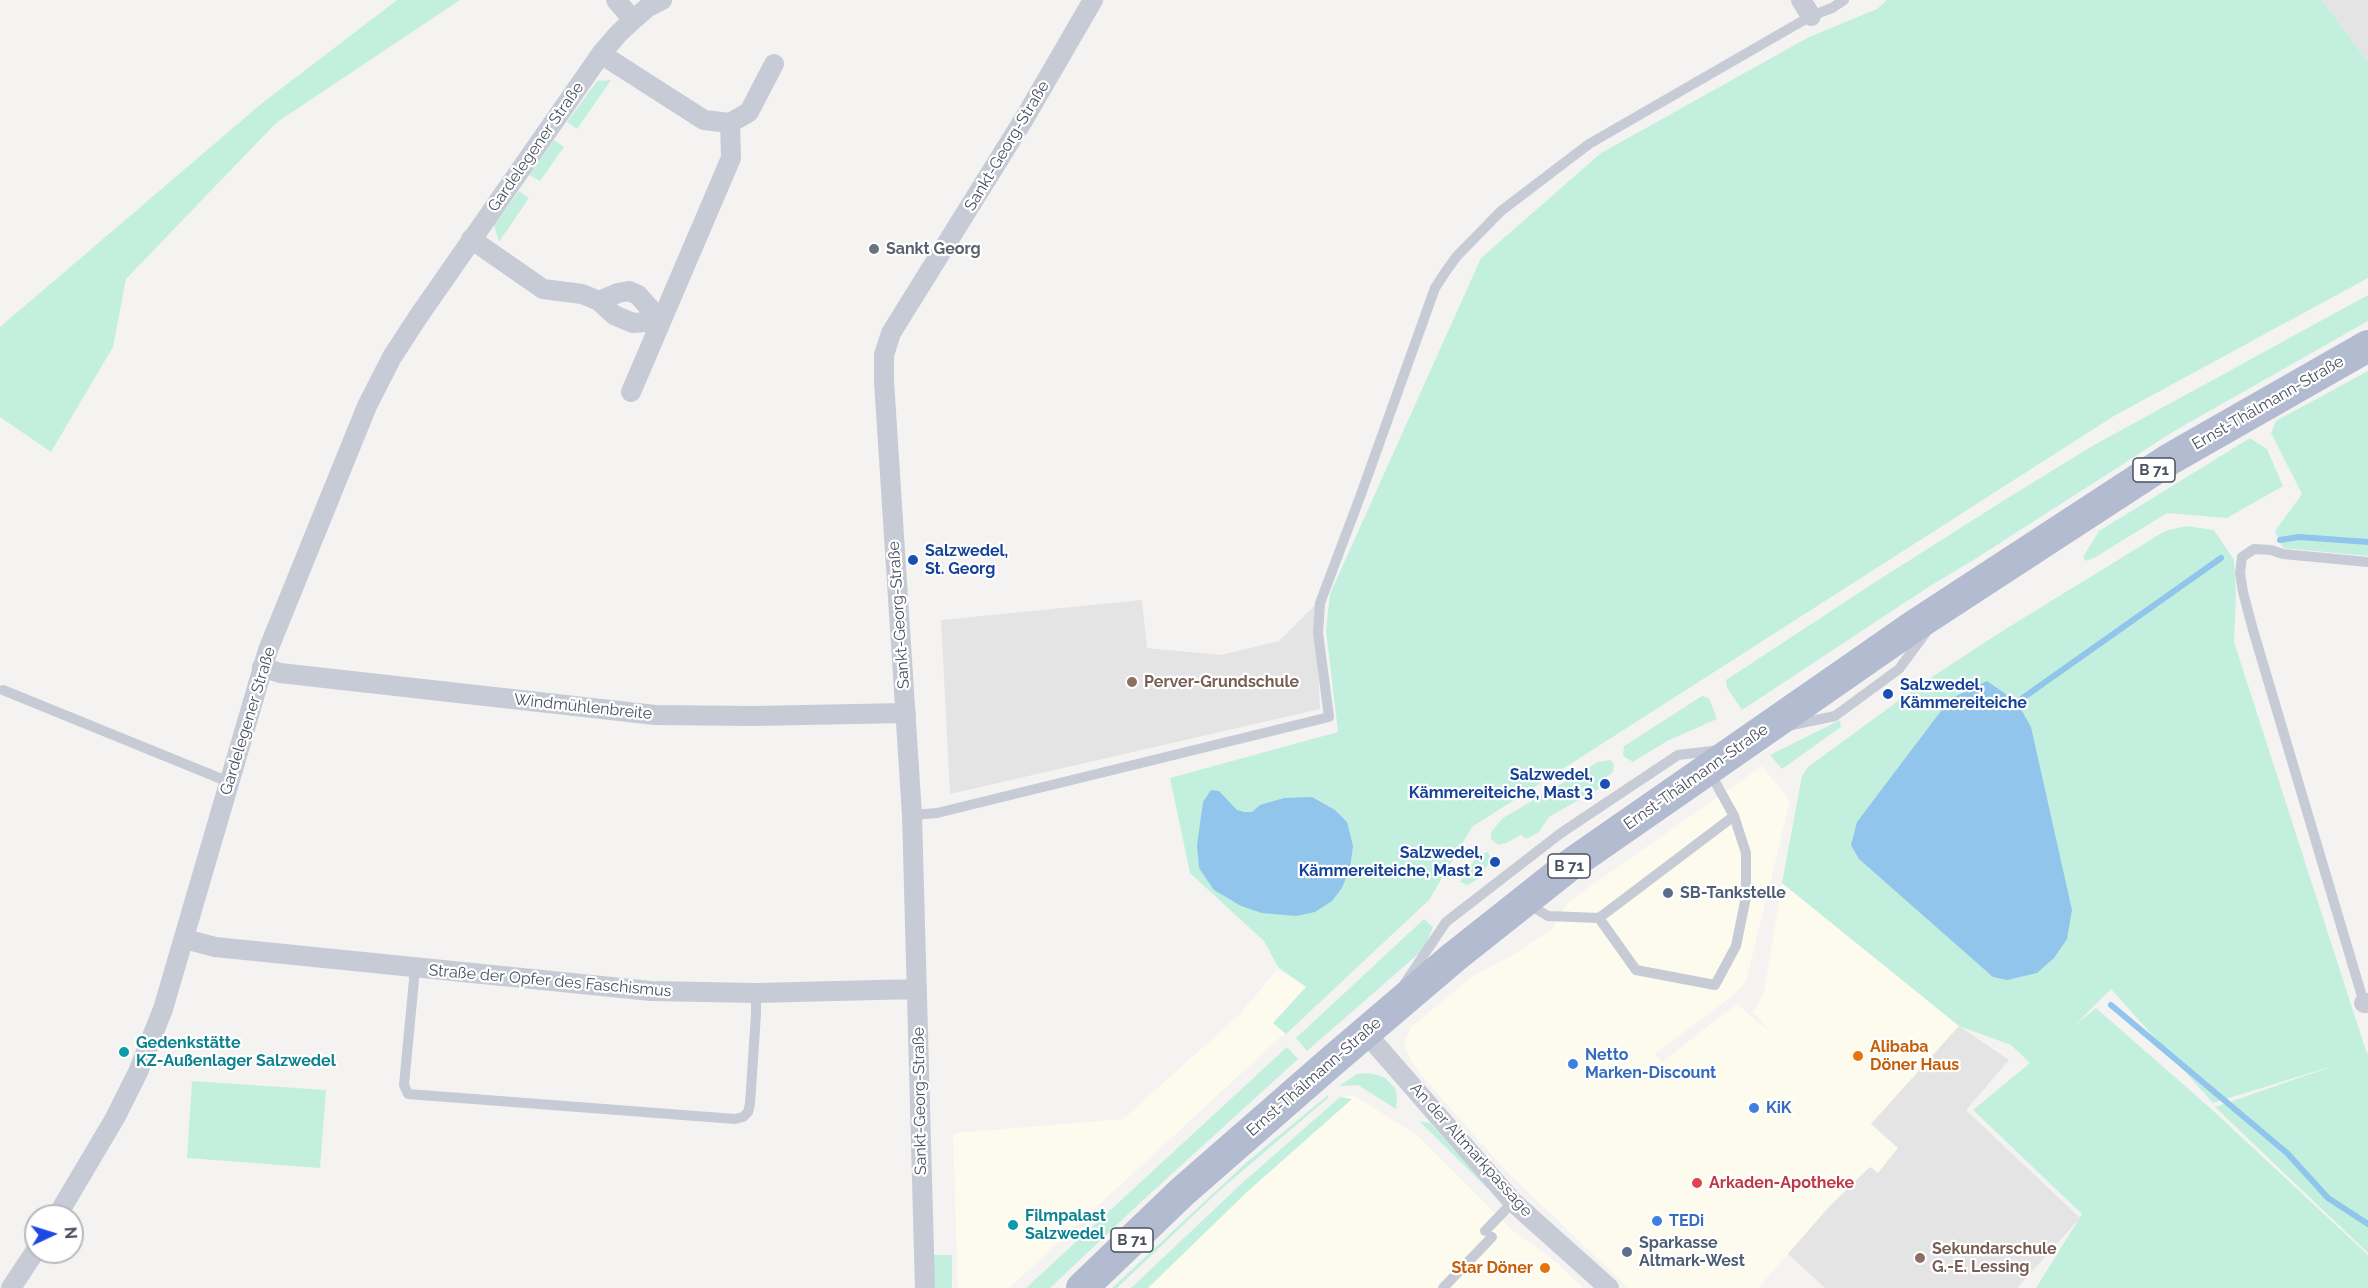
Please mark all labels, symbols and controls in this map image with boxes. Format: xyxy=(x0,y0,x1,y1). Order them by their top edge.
street label: Sankt-Georg-Straße xyxy=(961,78,1053,214)
street label: Gardelegener Straße xyxy=(484,79,588,215)
place label: Sankt Georg xyxy=(886,239,981,259)
marker: Sankt Georg xyxy=(867,242,881,256)
street label: Ernst-Thälmann-Straße xyxy=(2189,352,2347,454)
road number: B 71 xyxy=(2133,458,2175,482)
street label: Sankt-Georg-Straße xyxy=(884,540,914,690)
place label: Salzwedel, St. Georg xyxy=(925,541,1008,579)
marker: Salzwedel, St. Georg xyxy=(906,553,920,567)
street label: Gardelegener Straße xyxy=(216,645,280,797)
place label: Perver-Grundschule xyxy=(1144,672,1299,692)
marker: Perver-Grundschule xyxy=(1125,675,1139,689)
place label: Salzwedel, Kämmereiteiche xyxy=(1900,675,2027,713)
marker: Salzwedel, Kämmereiteiche xyxy=(1881,687,1895,701)
street label: Windmühlenbreite xyxy=(513,690,653,724)
street label: Ernst-Thälmann-Straße xyxy=(1620,720,1772,834)
place label: Salzwedel, Kämmereiteiche, Mast 3 xyxy=(1409,765,1593,803)
marker: Salzwedel, Kämmereiteiche, Mast 3 xyxy=(1598,777,1612,791)
place label: Salzwedel, Kämmereiteiche, Mast 2 xyxy=(1299,843,1483,881)
road number: B 71 xyxy=(1548,854,1590,878)
marker: Salzwedel, Kämmereiteiche, Mast 2 xyxy=(1488,855,1502,869)
place label: SB-Tankstelle xyxy=(1680,883,1786,903)
marker: SB-Tankstelle xyxy=(1661,886,1675,900)
street label: Straße der Opfer des Faschismus xyxy=(428,961,672,1001)
street label: Ernst-Thälmann-Straße xyxy=(1243,1013,1385,1141)
street label: Sankt-Georg-Straße xyxy=(909,1027,931,1175)
place label: Gedenkstätte KZ-Außenlager Salzwedel xyxy=(136,1033,336,1071)
place label: Alibaba Döner Haus xyxy=(1870,1037,1959,1075)
marker: Gedenkstätte KZ-Außenlager Salzwedel xyxy=(117,1045,131,1059)
place label: Netto Marken-Discount xyxy=(1585,1045,1716,1083)
marker: Alibaba Döner Haus xyxy=(1851,1049,1865,1063)
marker: Netto Marken-Discount xyxy=(1566,1057,1580,1071)
street label: An der Altmarkpassage xyxy=(1406,1079,1536,1221)
place label: KiK xyxy=(1766,1098,1791,1118)
marker: KiK xyxy=(1747,1101,1761,1115)
place label: Arkaden-Apotheke xyxy=(1709,1173,1854,1193)
marker: Arkaden-Apotheke xyxy=(1690,1176,1704,1190)
north arrow xyxy=(24,1204,84,1264)
place label: Filmpalast Salzwedel xyxy=(1025,1206,1106,1244)
place label: TEDi xyxy=(1669,1211,1704,1231)
marker: TEDi xyxy=(1650,1214,1664,1228)
marker: Filmpalast Salzwedel xyxy=(1006,1218,1020,1232)
text: N xyxy=(61,1226,80,1240)
road number: B 71 xyxy=(1111,1228,1153,1252)
place label: Sparkasse Altmark-West xyxy=(1639,1233,1745,1271)
place label: Sekundarschule G.-E. Lessing xyxy=(1932,1239,2057,1277)
marker: Sparkasse Altmark-West xyxy=(1620,1245,1634,1259)
marker: Sekundarschule G.-E. Lessing xyxy=(1913,1251,1927,1265)
place label: Star Döner xyxy=(1451,1258,1533,1278)
marker: Star Döner xyxy=(1538,1261,1552,1275)

